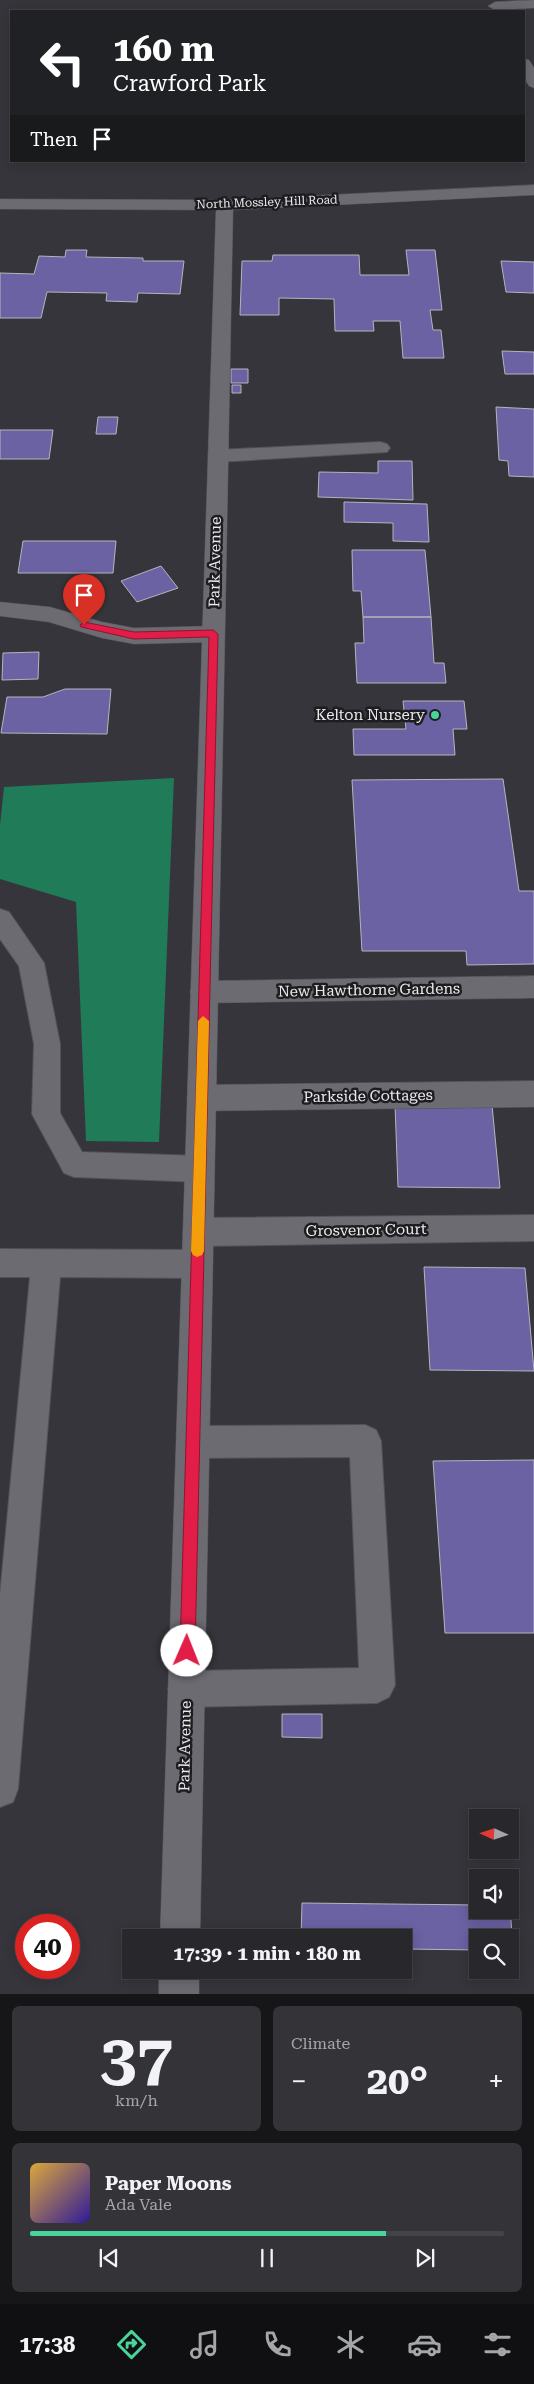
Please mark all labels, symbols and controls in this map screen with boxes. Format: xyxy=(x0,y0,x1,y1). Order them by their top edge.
text: 160 m xyxy=(113,29,214,70)
icon: left xyxy=(30,30,95,95)
text: Crawford Park xyxy=(113,71,266,96)
icon: arrive xyxy=(88,125,116,153)
text: Then xyxy=(30,128,78,151)
street label: North Mossley Hill Road xyxy=(196,193,338,211)
street label: Park Avenue xyxy=(205,517,225,607)
pin xyxy=(63,574,105,625)
icon: arrive xyxy=(70,581,98,609)
place label: Kelton Nursery xyxy=(316,706,425,724)
marker: Kelton Nursery xyxy=(429,709,441,721)
street label: New Hawthorne Gardens xyxy=(278,979,460,1001)
street label: Parkside Cottages xyxy=(303,1086,433,1106)
street label: Grosvenor Court xyxy=(305,1220,427,1240)
position arrow xyxy=(160,1624,212,1676)
street label: Park Avenue xyxy=(175,1701,195,1791)
north arrow xyxy=(469,1809,519,1859)
map controls xyxy=(469,1809,519,1979)
button: sound xyxy=(469,1869,519,1919)
speed limit sign: 40 xyxy=(15,1914,80,1979)
button: search xyxy=(469,1929,519,1979)
text: 17:39 · 1 min · 180 m xyxy=(173,1942,361,1965)
text: 37 xyxy=(100,2020,173,2096)
text: Climate xyxy=(291,2034,350,2053)
text: 20° xyxy=(367,2059,428,2103)
text: − xyxy=(291,2065,307,2098)
text: + xyxy=(488,2065,504,2098)
text: km/h xyxy=(115,2091,158,2110)
text: Paper Moons xyxy=(105,2172,232,2195)
text: Ada Vale xyxy=(105,2195,172,2214)
icon: previous xyxy=(95,2244,123,2272)
icon: pause xyxy=(253,2244,281,2272)
icon: next xyxy=(411,2244,439,2272)
icon: directions xyxy=(114,2327,149,2362)
icon: music xyxy=(187,2327,222,2362)
icon: phone xyxy=(260,2327,295,2362)
icon: climate xyxy=(333,2327,368,2362)
icon: car xyxy=(407,2327,442,2362)
icon: filters xyxy=(480,2327,515,2362)
text: 17:38 xyxy=(19,2332,75,2357)

